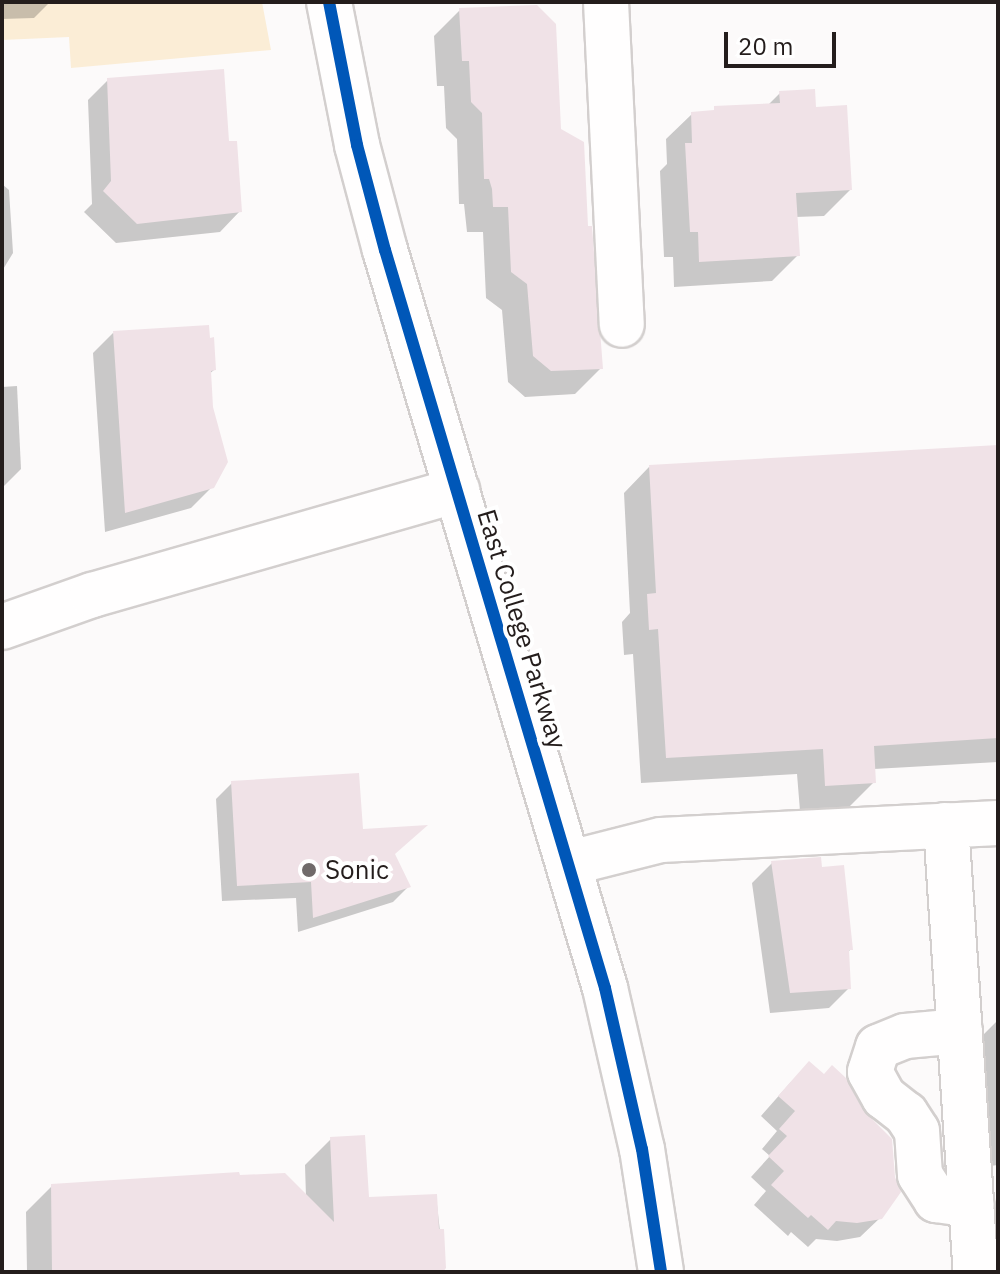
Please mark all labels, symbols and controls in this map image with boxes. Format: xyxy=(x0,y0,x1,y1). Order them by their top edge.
scale bar xyxy=(728,16,840,66)
text: 20 m xyxy=(738,30,793,62)
street label: East College Parkway xyxy=(471,505,573,753)
place label: Sonic xyxy=(325,854,389,886)
marker: Sonic xyxy=(300,861,318,879)

